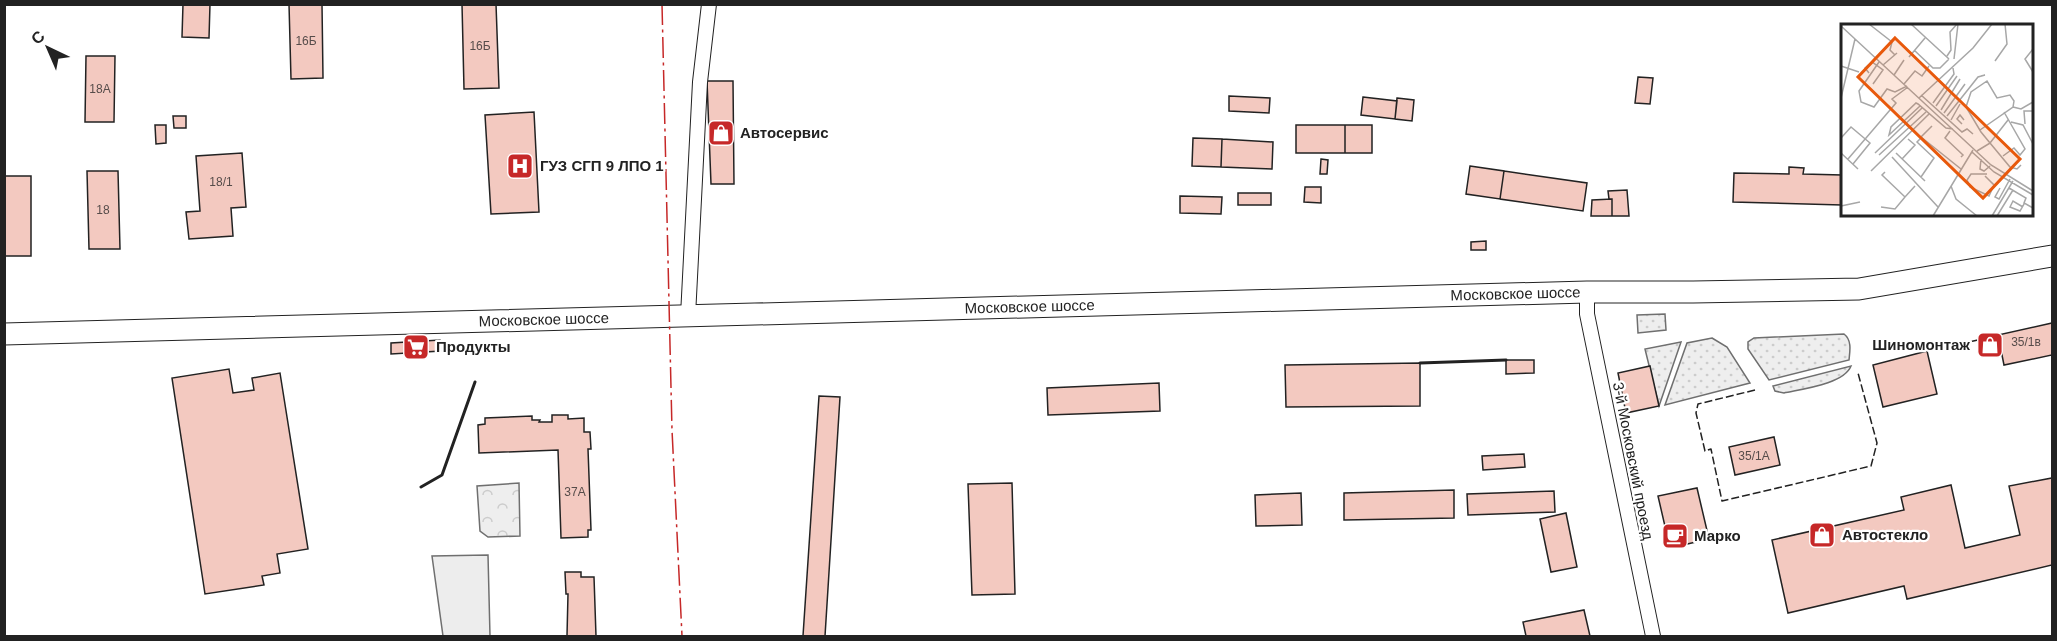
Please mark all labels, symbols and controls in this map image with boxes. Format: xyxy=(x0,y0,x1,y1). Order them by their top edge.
north arrow xyxy=(18,18,78,78)
inset map xyxy=(1841,24,2033,216)
text: С xyxy=(28,27,48,48)
house number: 16Б xyxy=(295,34,317,48)
house number: 16Б xyxy=(469,39,491,53)
house number: 18А xyxy=(89,82,111,96)
shop icon: Автосервис xyxy=(706,118,736,148)
place label: Автосервис xyxy=(740,124,829,141)
hospital icon: ГУЗ СГП 9 ЛПО 1 xyxy=(505,151,535,181)
place label: ГУЗ СГП 9 ЛПО 1 xyxy=(540,157,664,174)
house number: 18/1 xyxy=(209,175,233,189)
house number: 18 xyxy=(96,203,110,217)
street label: Московское шоссе xyxy=(1450,283,1581,304)
street label: Московское шоссе xyxy=(964,296,1095,317)
street label: Московское шоссе xyxy=(478,309,609,329)
shop icon: Шиномонтаж xyxy=(1975,330,2005,360)
supermarket icon: Продукты xyxy=(401,332,431,362)
house number: 35/1в xyxy=(2011,335,2041,349)
place label: Шиномонтаж xyxy=(1872,336,1970,353)
place label: Продукты xyxy=(436,338,511,355)
street label: 3-й Московский проезд xyxy=(1610,381,1657,541)
house number: 35/1А xyxy=(1738,449,1770,463)
house number: 37А xyxy=(564,485,586,499)
shop icon: Автостекло xyxy=(1807,520,1837,550)
cafe icon: Марко xyxy=(1660,521,1690,551)
place label: Автостекло xyxy=(1842,526,1928,543)
place label: Марко xyxy=(1694,527,1741,544)

